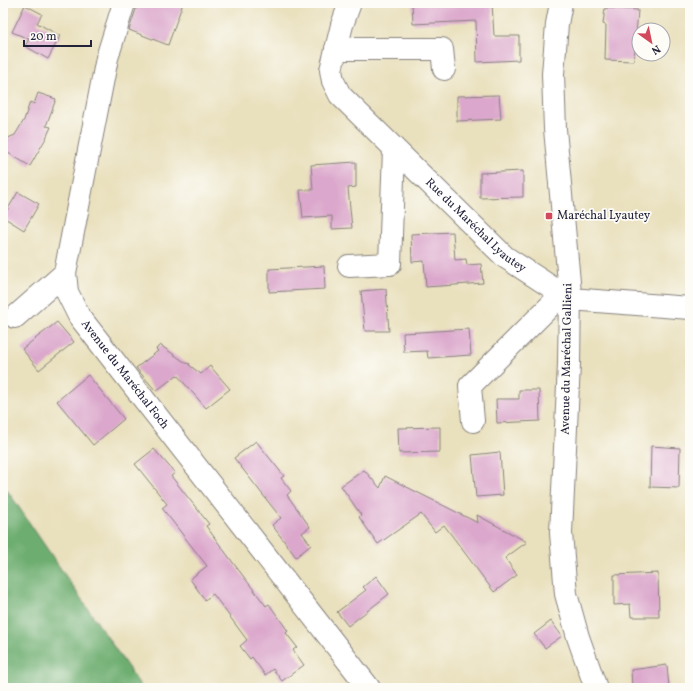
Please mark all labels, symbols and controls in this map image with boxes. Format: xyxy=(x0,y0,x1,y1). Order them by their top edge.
scale bar xyxy=(24,22,91,48)
north arrow xyxy=(631,22,671,62)
text: 20 m xyxy=(30,29,57,45)
text: N xyxy=(648,41,663,58)
street label: Rue du Maréchal Lyautey xyxy=(422,175,529,277)
place label: Maréchal Lyautey xyxy=(557,208,651,224)
marker: Maréchal Lyautey xyxy=(544,211,554,221)
street label: Avenue du Maréchal Gallieni xyxy=(558,283,576,435)
street label: Avenue du Maréchal Foch xyxy=(77,317,172,433)

